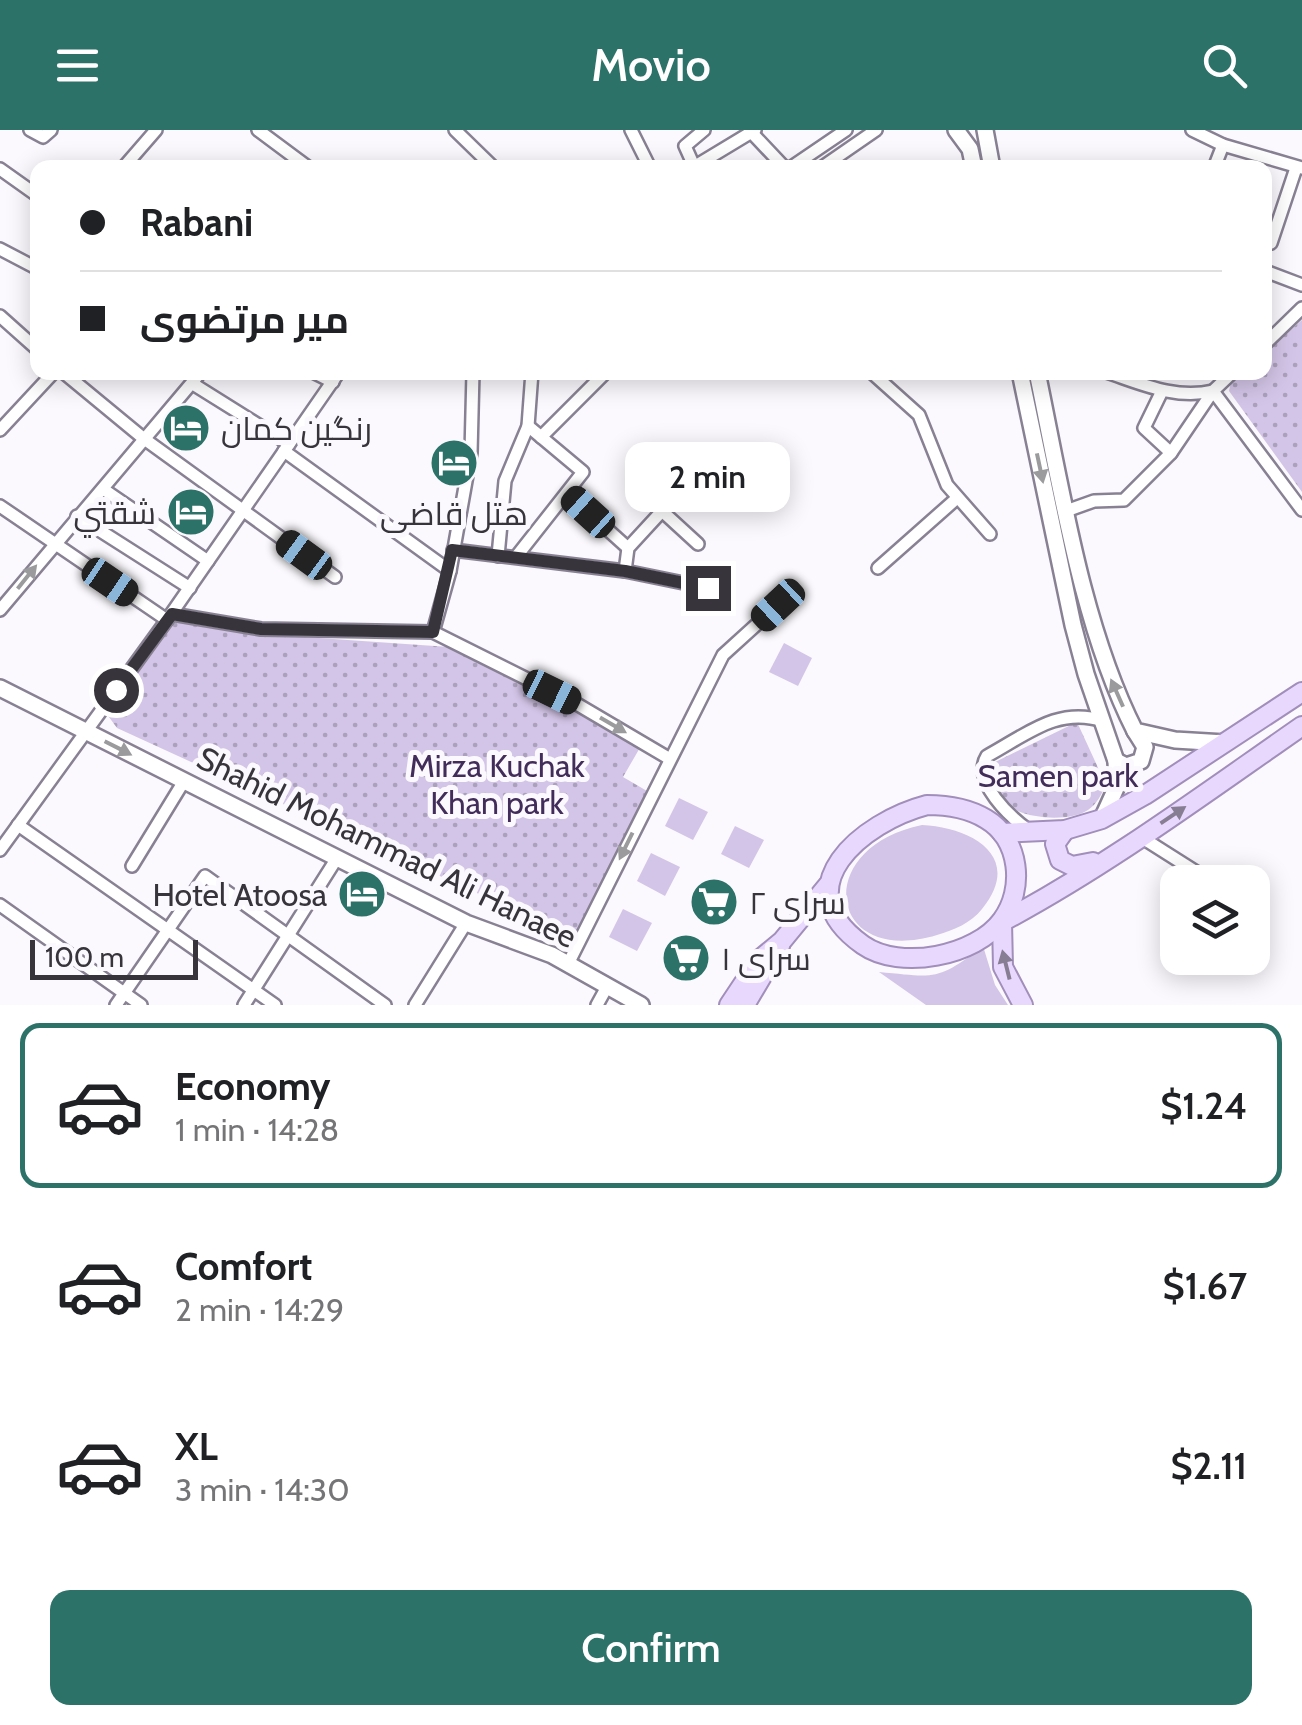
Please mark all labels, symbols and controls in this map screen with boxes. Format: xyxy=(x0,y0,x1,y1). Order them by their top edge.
icon: menu xyxy=(50,38,105,93)
text: Movio xyxy=(591,38,711,92)
icon: search xyxy=(1197,38,1252,93)
text: Rabani xyxy=(140,199,253,246)
text: میر مرتضوی xyxy=(140,296,349,343)
hotel icon: رنگین کمان xyxy=(160,402,212,454)
place label: رنگین کمان xyxy=(221,409,372,448)
hotel icon: هتل قاضی xyxy=(428,437,480,489)
callout: 2 min xyxy=(626,443,790,513)
one-way arrow xyxy=(1032,453,1048,484)
text: 2 min xyxy=(669,457,746,496)
car xyxy=(556,481,620,543)
hotel icon: شقتي xyxy=(165,486,217,538)
place label: شقتي xyxy=(74,493,156,538)
place label: هتل قاضی xyxy=(380,494,528,533)
car xyxy=(271,525,337,585)
car xyxy=(77,553,143,611)
one-way arrow xyxy=(16,564,37,589)
route end xyxy=(686,566,731,611)
car xyxy=(746,574,810,636)
car xyxy=(518,665,586,719)
route start xyxy=(94,668,139,713)
one-way arrow xyxy=(1109,678,1125,708)
one-way arrow xyxy=(599,716,627,734)
street label: Shahid Mohammad Ali Hanaee xyxy=(191,738,583,956)
one-way arrow xyxy=(104,739,133,756)
park label: Mirza Kuchak Khan park xyxy=(409,746,586,822)
park label: Samen park xyxy=(977,756,1139,795)
one-way arrow xyxy=(1160,806,1187,825)
one-way arrow xyxy=(618,832,635,861)
map controls xyxy=(1160,865,1270,975)
button: layers xyxy=(1160,865,1270,975)
hotel icon: Hotel Atoosa xyxy=(336,868,388,920)
place label: Hotel Atoosa xyxy=(152,875,328,914)
supermarket icon: سرای ۲ xyxy=(688,876,740,928)
place label: سرای ۲ xyxy=(749,883,846,922)
supermarket icon: سرای ۱ xyxy=(660,932,712,984)
scale bar xyxy=(30,935,198,980)
place label: سرای ۱ xyxy=(721,939,811,978)
text: 100 m xyxy=(45,940,124,974)
one-way arrow xyxy=(998,949,1013,980)
icon: car xyxy=(55,1061,145,1151)
text: Economy xyxy=(175,1063,330,1110)
text: $1.24 xyxy=(1160,1082,1247,1129)
text: 1 min · 14:28 xyxy=(175,1110,339,1149)
icon: car xyxy=(55,1241,145,1331)
text: Comfort xyxy=(175,1243,312,1290)
text: $1.67 xyxy=(1163,1262,1247,1309)
text: 2 min · 14:29 xyxy=(175,1290,344,1329)
icon: car xyxy=(55,1421,145,1511)
text: XL xyxy=(175,1423,218,1470)
text: $2.11 xyxy=(1170,1442,1247,1489)
text: 3 min · 14:30 xyxy=(175,1470,350,1509)
button: Confirm xyxy=(50,1590,1252,1705)

